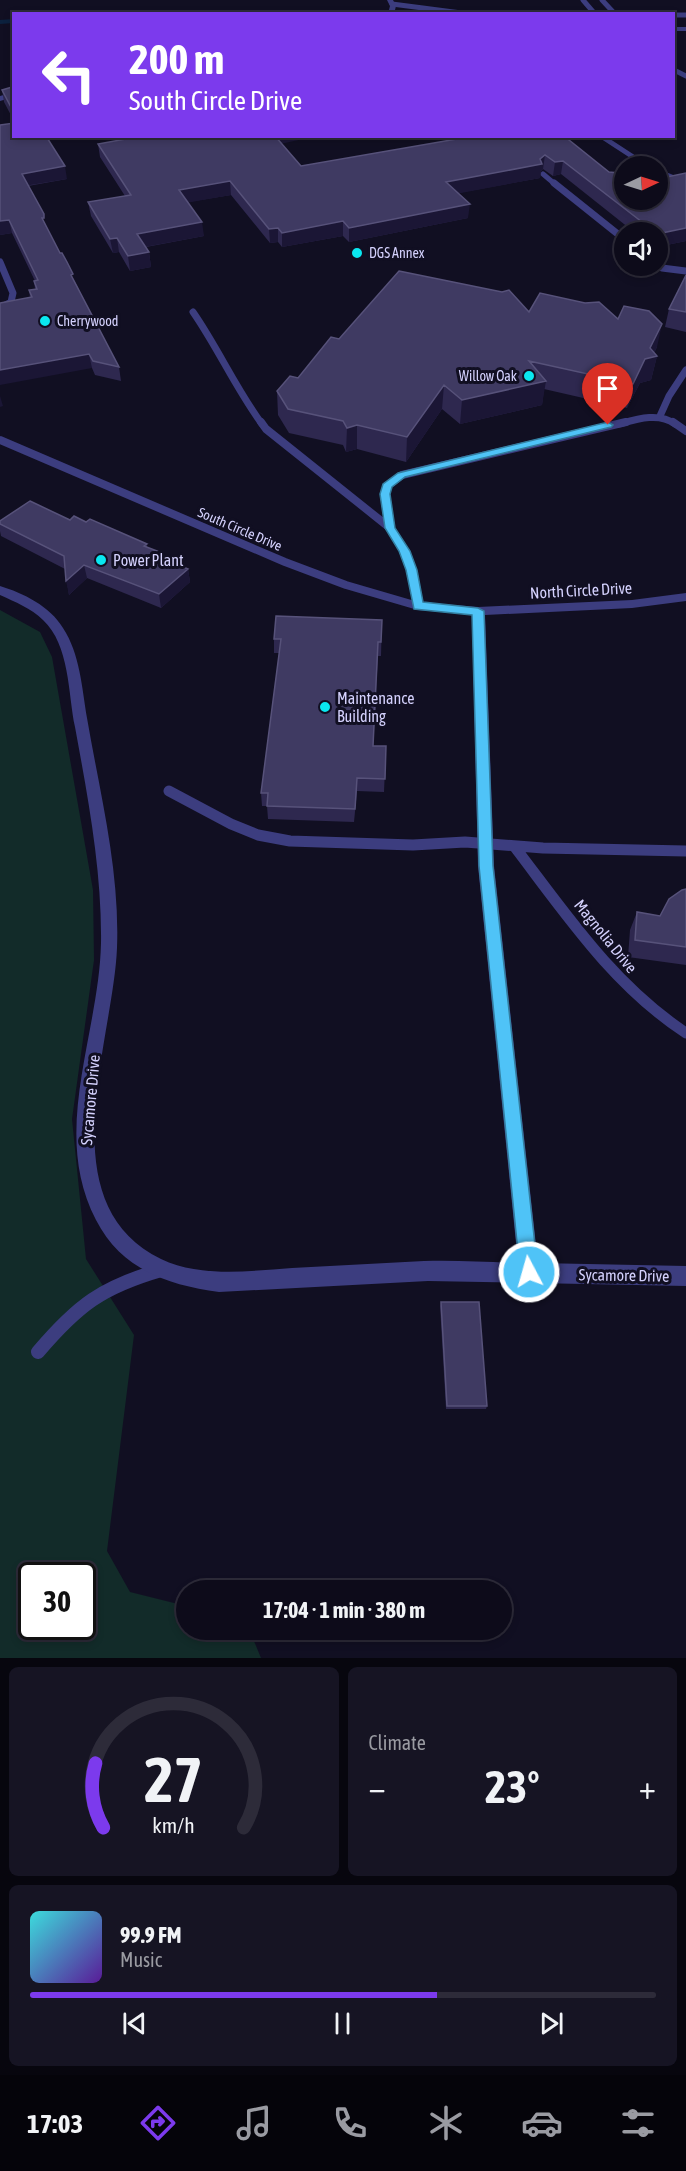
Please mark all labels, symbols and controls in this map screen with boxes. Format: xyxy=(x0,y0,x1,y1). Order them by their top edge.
text: 200 m xyxy=(129,35,224,83)
icon: left xyxy=(30,36,108,114)
text: South Circle Drive xyxy=(129,85,302,116)
north arrow xyxy=(614,156,668,210)
map controls xyxy=(614,156,668,276)
button: sound xyxy=(614,222,668,276)
place label: DGS Annex xyxy=(369,245,425,261)
marker: DGS Annex xyxy=(350,246,364,260)
place label: Cherrywood xyxy=(57,313,119,329)
marker: Cherrywood xyxy=(38,314,52,328)
pin xyxy=(582,363,633,425)
place label: Willow Oak xyxy=(459,368,517,384)
marker: Willow Oak xyxy=(522,369,536,383)
icon: arrive xyxy=(591,372,624,405)
street label: South Circle Drive xyxy=(196,504,284,554)
place label: Power Plant xyxy=(113,551,184,569)
marker: Power Plant xyxy=(94,553,108,567)
street label: North Circle Drive xyxy=(529,578,633,602)
place label: Maintenance Building xyxy=(337,689,414,726)
marker: Maintenance Building xyxy=(318,700,332,714)
street label: Magnolia Drive xyxy=(570,896,641,977)
street label: Sycamore Drive xyxy=(77,1054,104,1146)
position arrow xyxy=(497,1240,561,1304)
street label: Sycamore Drive xyxy=(579,1265,669,1286)
speed limit sign: 30 xyxy=(18,1562,96,1640)
text: 17:04 · 1 min · 380 m xyxy=(263,1597,425,1623)
text: Climate xyxy=(369,1731,426,1754)
text: 27 xyxy=(144,1744,203,1815)
text: 23° xyxy=(485,1761,540,1813)
text: − xyxy=(369,1768,386,1806)
text: + xyxy=(639,1768,656,1806)
text: km/h xyxy=(152,1814,195,1839)
text: 99.9 FM xyxy=(120,1922,182,1948)
text: Music xyxy=(120,1948,162,1971)
icon: previous xyxy=(118,2007,151,2040)
icon: pause xyxy=(326,2007,359,2040)
icon: next xyxy=(535,2007,568,2040)
icon: directions xyxy=(137,2102,179,2144)
icon: music xyxy=(233,2102,275,2144)
icon: phone xyxy=(329,2102,371,2144)
icon: climate xyxy=(425,2102,467,2144)
icon: car xyxy=(521,2102,563,2144)
icon: filters xyxy=(617,2102,659,2144)
text: 17:03 xyxy=(27,2108,83,2139)

